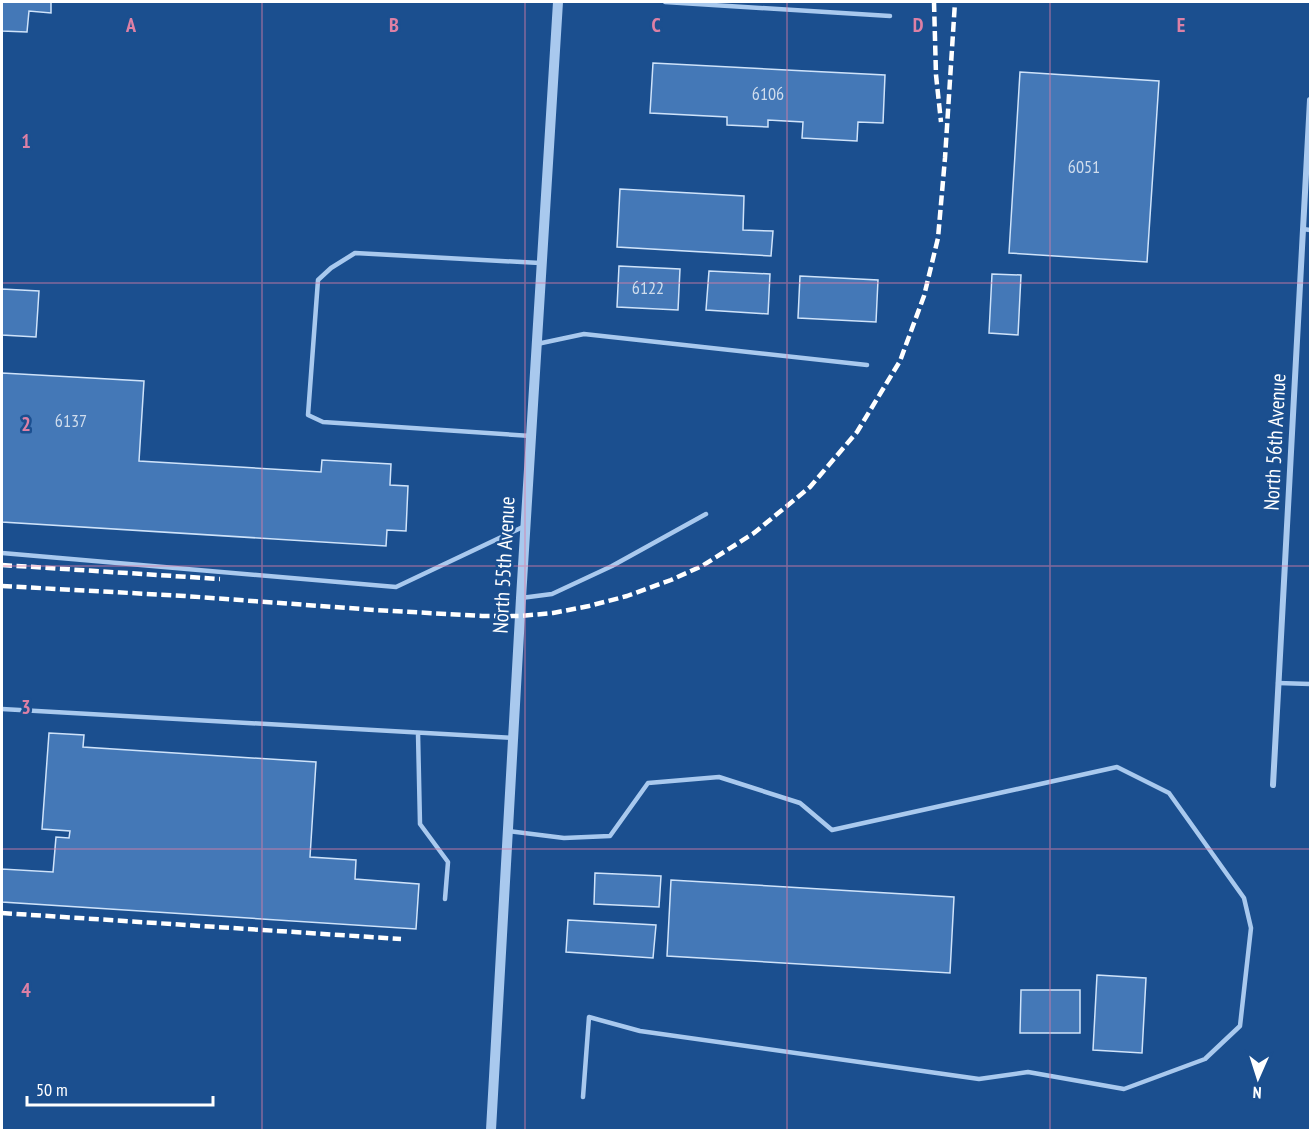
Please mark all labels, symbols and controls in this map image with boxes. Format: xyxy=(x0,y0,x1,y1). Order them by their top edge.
text: A xyxy=(125,12,137,38)
text: B xyxy=(389,12,399,38)
text: C xyxy=(651,12,661,38)
text: D xyxy=(913,12,924,38)
text: E xyxy=(1177,12,1185,38)
house number: 6106 xyxy=(752,82,784,105)
text: 1 xyxy=(21,128,31,154)
house number: 6051 xyxy=(1068,155,1100,178)
house number: 6122 xyxy=(632,276,664,299)
street label: North 56th Avenue xyxy=(1257,373,1292,511)
house number: 6137 xyxy=(55,409,87,432)
text: 2 xyxy=(21,411,31,437)
street label: North 55th Avenue xyxy=(486,496,521,634)
text: 3 xyxy=(21,694,31,720)
text: 4 xyxy=(21,977,31,1003)
north arrow xyxy=(1228,1048,1288,1108)
scale bar xyxy=(27,1069,213,1107)
text: 50 m xyxy=(36,1078,68,1101)
text: N xyxy=(1252,1083,1262,1103)

